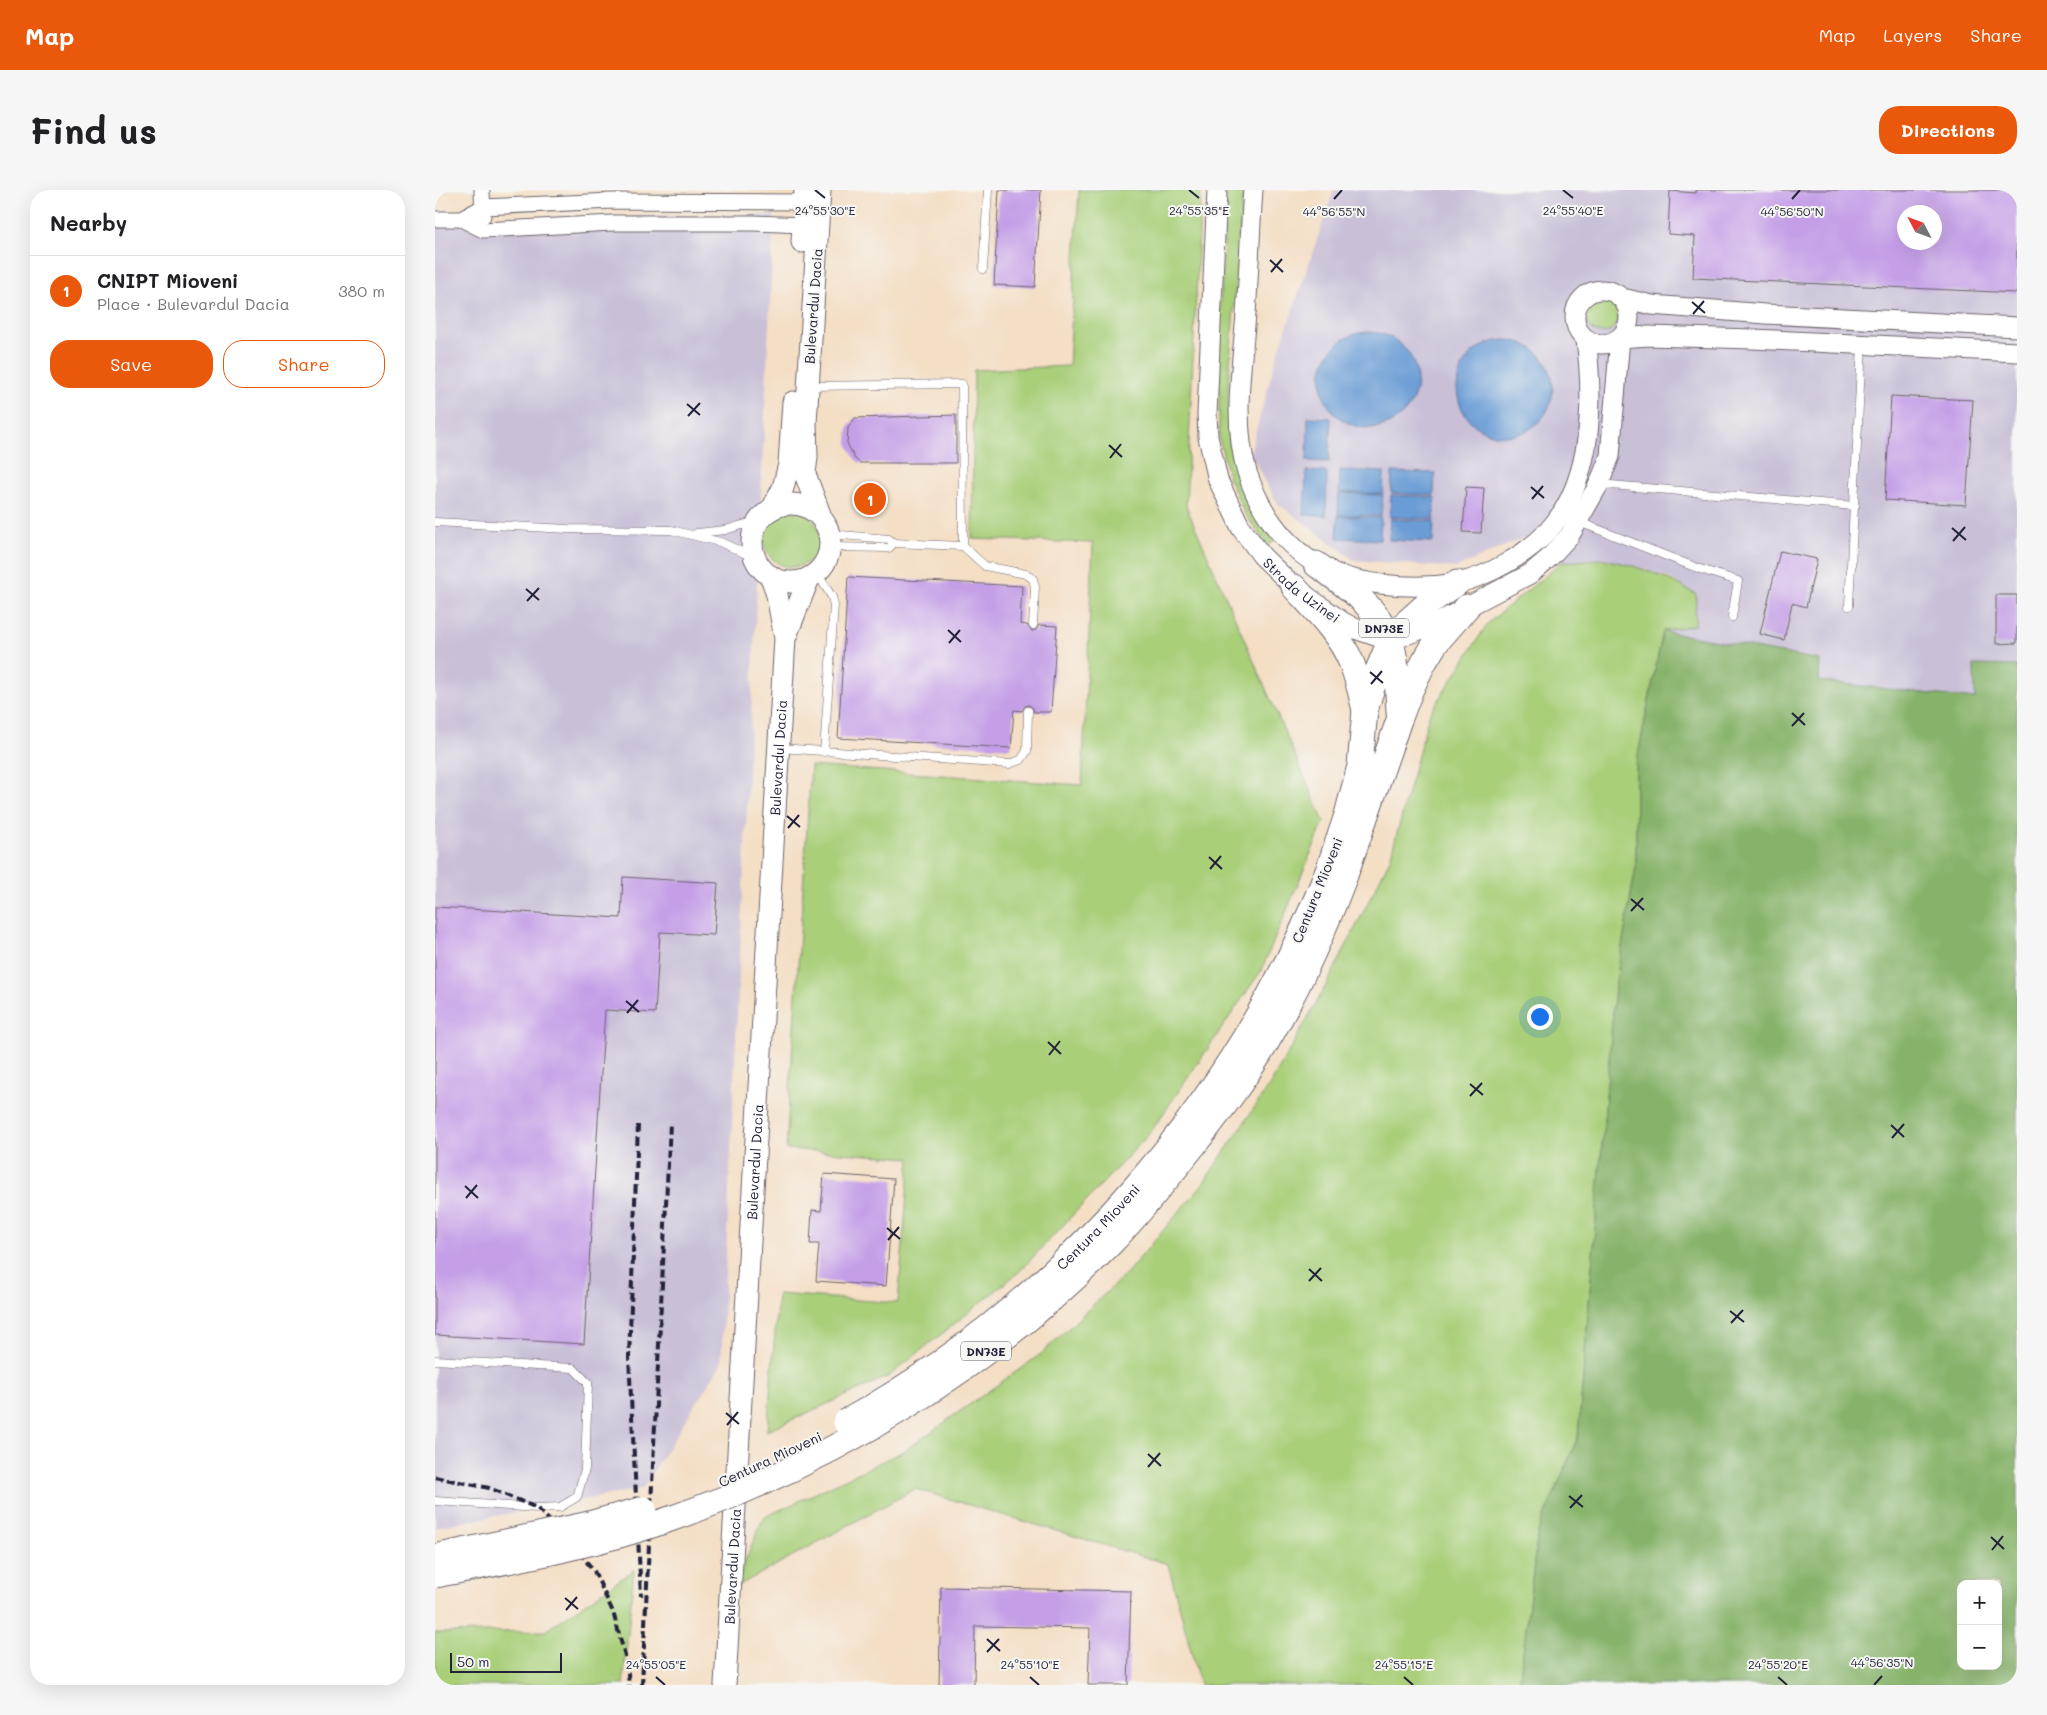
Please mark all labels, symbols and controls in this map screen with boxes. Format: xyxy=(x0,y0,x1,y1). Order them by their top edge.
text: Map xyxy=(25,20,74,51)
text: Map xyxy=(1819,23,1855,47)
text: Layers xyxy=(1883,23,1942,47)
text: Share xyxy=(1970,23,2022,47)
button: Directions xyxy=(1879,106,2017,154)
text: Find us xyxy=(30,107,157,153)
text: 24°55'30"E xyxy=(795,202,855,218)
text: 24°55'35"E xyxy=(1169,202,1229,218)
text: 24°55'40"E xyxy=(1543,202,1603,218)
text: 44°56'55"N xyxy=(1303,203,1365,219)
text: 44°56'50"N xyxy=(1760,203,1824,219)
north arrow xyxy=(1897,205,1942,250)
text: Nearby xyxy=(50,209,127,236)
street label: Bulevardul Dacia xyxy=(799,248,827,364)
text: CNIPT Mioveni xyxy=(97,268,239,293)
text: 1 xyxy=(62,280,70,301)
text: 380 m xyxy=(338,280,385,301)
text: Place · Bulevardul Dacia xyxy=(97,293,290,314)
button: Save xyxy=(50,340,213,388)
button: Share xyxy=(223,340,385,388)
pin: 1 xyxy=(854,480,886,518)
street label: Strada Uzinei xyxy=(1259,553,1344,627)
road number: DN73E xyxy=(1359,618,1409,638)
street label: Bulevardul Dacia xyxy=(765,699,791,816)
street label: Centura Mioveni xyxy=(1287,834,1347,946)
your location xyxy=(1527,1004,1553,1030)
street label: Bulevardul Dacia xyxy=(742,1103,767,1220)
street label: Centura Mioveni xyxy=(1052,1179,1144,1274)
road number: DN73E xyxy=(961,1342,1011,1360)
street label: Centura Mioveni xyxy=(715,1427,825,1491)
street label: Bulevardul Dacia xyxy=(719,1508,744,1625)
map controls xyxy=(1957,1580,2002,1670)
button: + xyxy=(1957,1580,2002,1625)
button: − xyxy=(1957,1625,2002,1670)
scale bar xyxy=(450,1650,563,1673)
text: 50 m xyxy=(457,1652,489,1671)
text: 44°56'35"N xyxy=(1851,1654,1913,1670)
text: 24°55'05"E xyxy=(626,1656,686,1672)
text: 24°55'10"E xyxy=(1001,1656,1060,1672)
text: 24°55'15"E xyxy=(1375,1656,1433,1672)
text: 24°55'20"E xyxy=(1748,1656,1808,1672)

